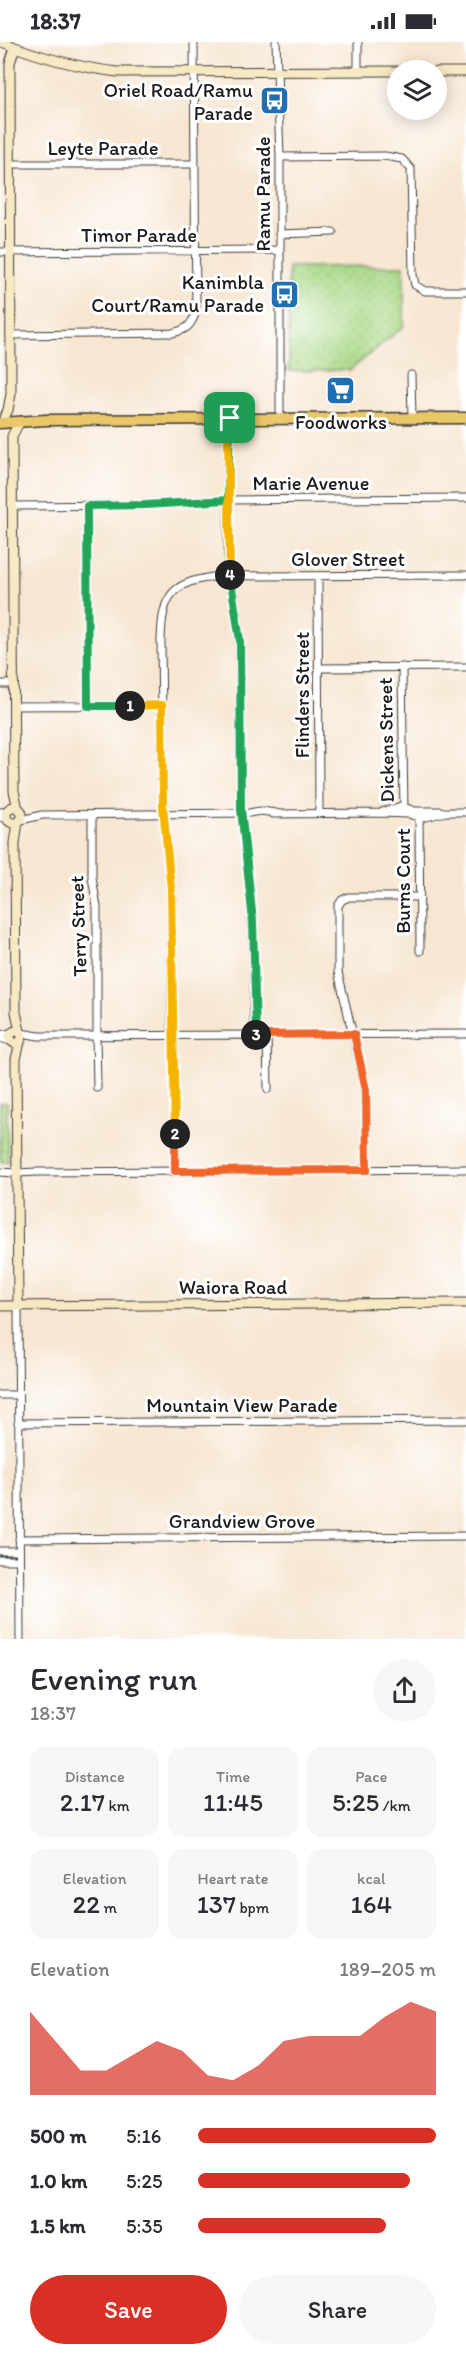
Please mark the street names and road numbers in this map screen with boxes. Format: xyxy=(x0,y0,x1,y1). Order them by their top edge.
street label: Leyte Parade xyxy=(47,136,159,160)
street label: Ramu Parade xyxy=(251,137,275,251)
street label: Timor Parade xyxy=(81,223,197,247)
street label: Marie Avenue xyxy=(253,471,369,495)
street label: Glover Street xyxy=(291,547,405,571)
street label: Flinders Street xyxy=(290,631,314,758)
street label: Dickens Street xyxy=(373,677,399,803)
street label: Burns Court xyxy=(391,828,415,934)
street label: Terry Street xyxy=(64,875,92,977)
street label: Waiora Road xyxy=(179,1275,287,1299)
street label: Mountain View Parade xyxy=(146,1393,338,1417)
street label: Grandview Grove xyxy=(169,1509,315,1533)

